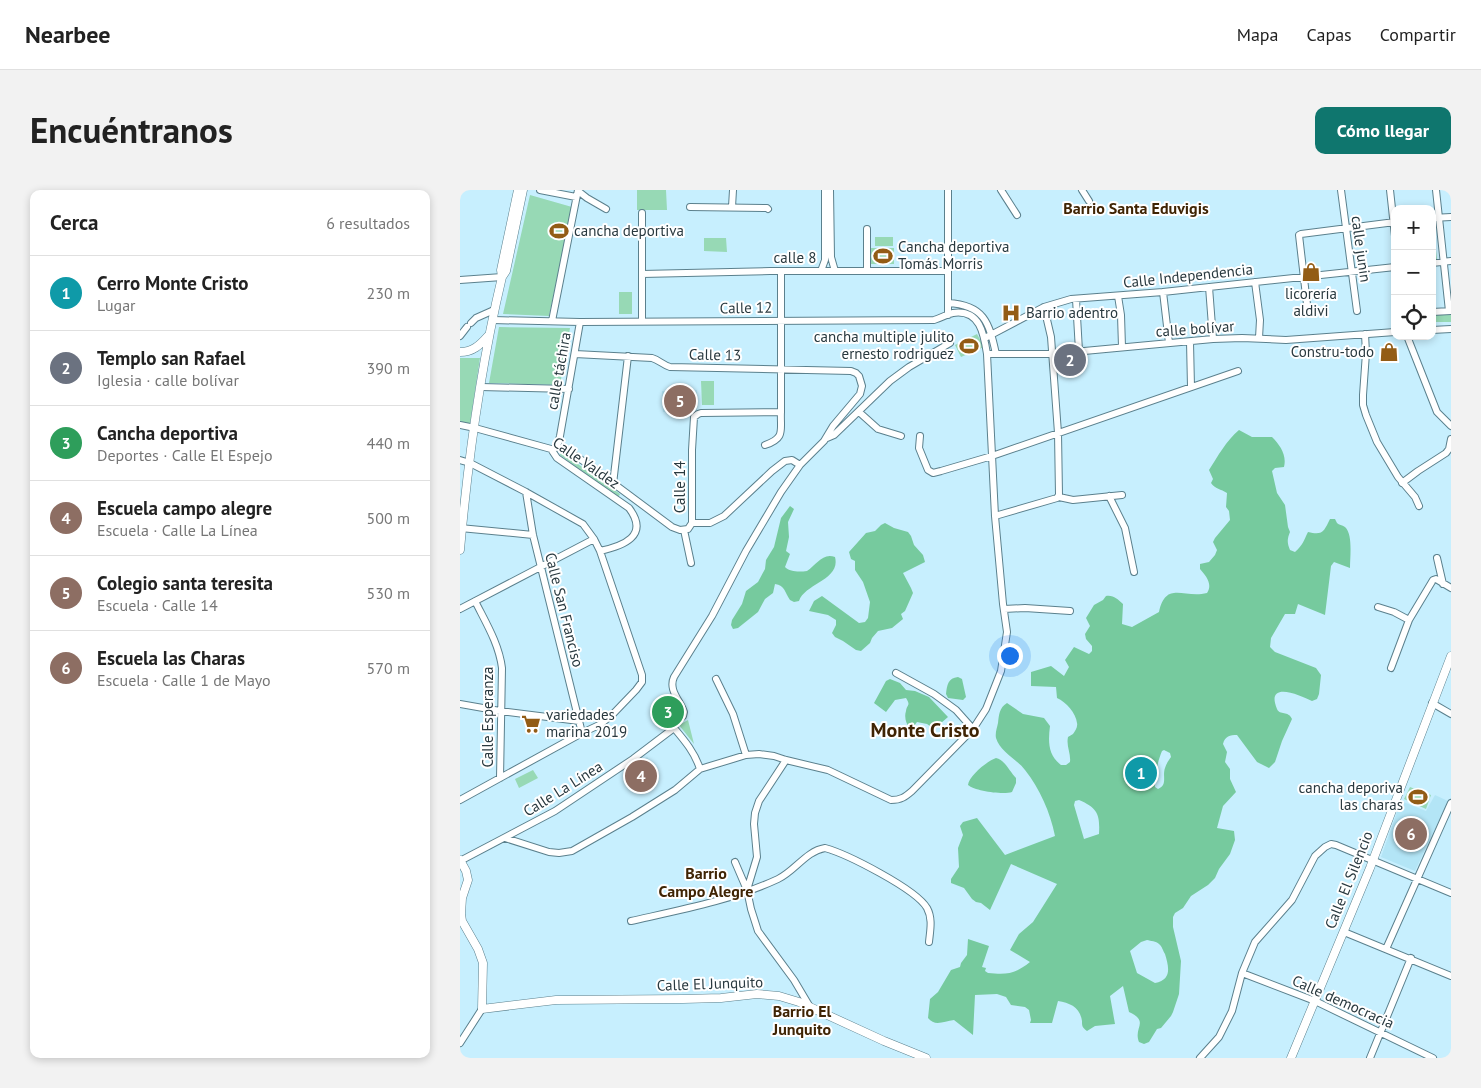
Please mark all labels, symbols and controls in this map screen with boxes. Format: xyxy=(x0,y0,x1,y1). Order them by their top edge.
text: Nearbee xyxy=(25,19,110,50)
text: Mapa xyxy=(1237,23,1279,46)
text: Capas xyxy=(1307,23,1352,46)
text: Compartir xyxy=(1380,23,1456,46)
text: Encuéntranos xyxy=(30,107,233,153)
button: Cómo llegar xyxy=(1315,107,1451,154)
district label: Barrio Santa Eduvigis xyxy=(1063,198,1209,218)
map controls xyxy=(1391,205,1436,340)
button: + xyxy=(1391,205,1436,250)
text: Cerca xyxy=(50,209,99,236)
text: 6 resultados xyxy=(326,213,410,233)
street label: calle junin xyxy=(1347,214,1376,283)
sports icon: cancha deportiva xyxy=(548,220,570,242)
place label: cancha deportiva xyxy=(574,221,684,240)
place label: Cancha deportiva Tomás Morris xyxy=(898,237,1010,273)
sports icon: Cancha deportiva Tomás Morris xyxy=(872,245,894,267)
street label: calle 8 xyxy=(774,248,816,267)
button: − xyxy=(1391,250,1436,295)
street label: Calle Independencia xyxy=(1122,259,1254,292)
shop icon: licorería aldivi xyxy=(1300,261,1322,283)
text: Cerro Monte Cristo xyxy=(97,271,248,295)
text: 1 xyxy=(61,283,71,303)
text: 230 m xyxy=(367,283,410,303)
place label: licorería aldivi xyxy=(1285,284,1337,320)
text: Lugar xyxy=(97,295,136,315)
button: locate xyxy=(1391,295,1436,340)
street label: Calle 12 xyxy=(720,298,772,317)
hospital icon: Barrio adentro xyxy=(1000,302,1022,324)
place label: Barrio adentro xyxy=(1026,303,1118,322)
street label: calle bolívar xyxy=(1155,316,1235,341)
place label: cancha multiple julito ernesto rodriguez xyxy=(814,327,954,363)
street label: calle táchira xyxy=(542,331,575,411)
sports icon: cancha multiple julito ernesto rodriguez xyxy=(958,335,980,357)
pin: 2 xyxy=(1054,341,1086,379)
shop icon: Constru-todo xyxy=(1378,341,1400,363)
place label: Constru-todo xyxy=(1291,342,1374,361)
street label: Calle 13 xyxy=(689,345,741,364)
text: Templo san Rafael xyxy=(97,346,245,370)
text: 2 xyxy=(61,358,71,378)
text: 390 m xyxy=(367,358,410,378)
text: Iglesia · calle bolívar xyxy=(97,370,239,390)
pin: 5 xyxy=(664,382,696,420)
text: Cancha deportiva xyxy=(97,421,238,445)
text: 3 xyxy=(61,433,71,453)
text: 440 m xyxy=(367,433,410,453)
street label: Calle Valdez xyxy=(549,433,623,493)
text: Deportes · Calle El Espejo xyxy=(97,445,273,465)
street label: Calle 14 xyxy=(670,461,689,513)
text: Escuela campo alegre xyxy=(97,496,272,520)
text: 4 xyxy=(61,508,71,528)
text: 500 m xyxy=(367,508,410,528)
text: Escuela · Calle La Línea xyxy=(97,520,258,540)
street label: Calle San Franciso xyxy=(541,551,588,669)
text: Colegio santa teresita xyxy=(97,571,273,595)
text: 5 xyxy=(61,583,71,603)
text: 530 m xyxy=(367,583,410,603)
text: Escuela · Calle 14 xyxy=(97,595,218,615)
your location xyxy=(997,643,1023,669)
text: Escuela las Charas xyxy=(97,646,245,670)
text: 6 xyxy=(61,658,71,678)
text: 570 m xyxy=(367,658,410,678)
street label: Calle Esperanza xyxy=(478,666,497,768)
text: Escuela · Calle 1 de Mayo xyxy=(97,670,271,690)
pin: 3 xyxy=(652,693,684,731)
place label: variedades marina 2019 xyxy=(546,705,627,741)
supermarket icon: variedades marina 2019 xyxy=(520,713,542,735)
district label: Monte Cristo xyxy=(871,717,980,743)
pin: 1 xyxy=(1125,754,1157,792)
street label: Calle La Línea xyxy=(520,757,606,820)
pin: 4 xyxy=(625,757,657,795)
place label: cancha deporiva las charas xyxy=(1299,778,1403,814)
sports icon: cancha deporiva las charas xyxy=(1407,786,1429,808)
pin: 6 xyxy=(1395,815,1427,853)
street label: Calle El Silencio xyxy=(1320,828,1377,931)
district label: Barrio Campo Alegre xyxy=(659,863,753,901)
street label: Calle democracia xyxy=(1289,971,1397,1033)
street label: Calle El Junquito xyxy=(657,972,763,995)
district label: Barrio El Junquito xyxy=(772,1001,832,1039)

